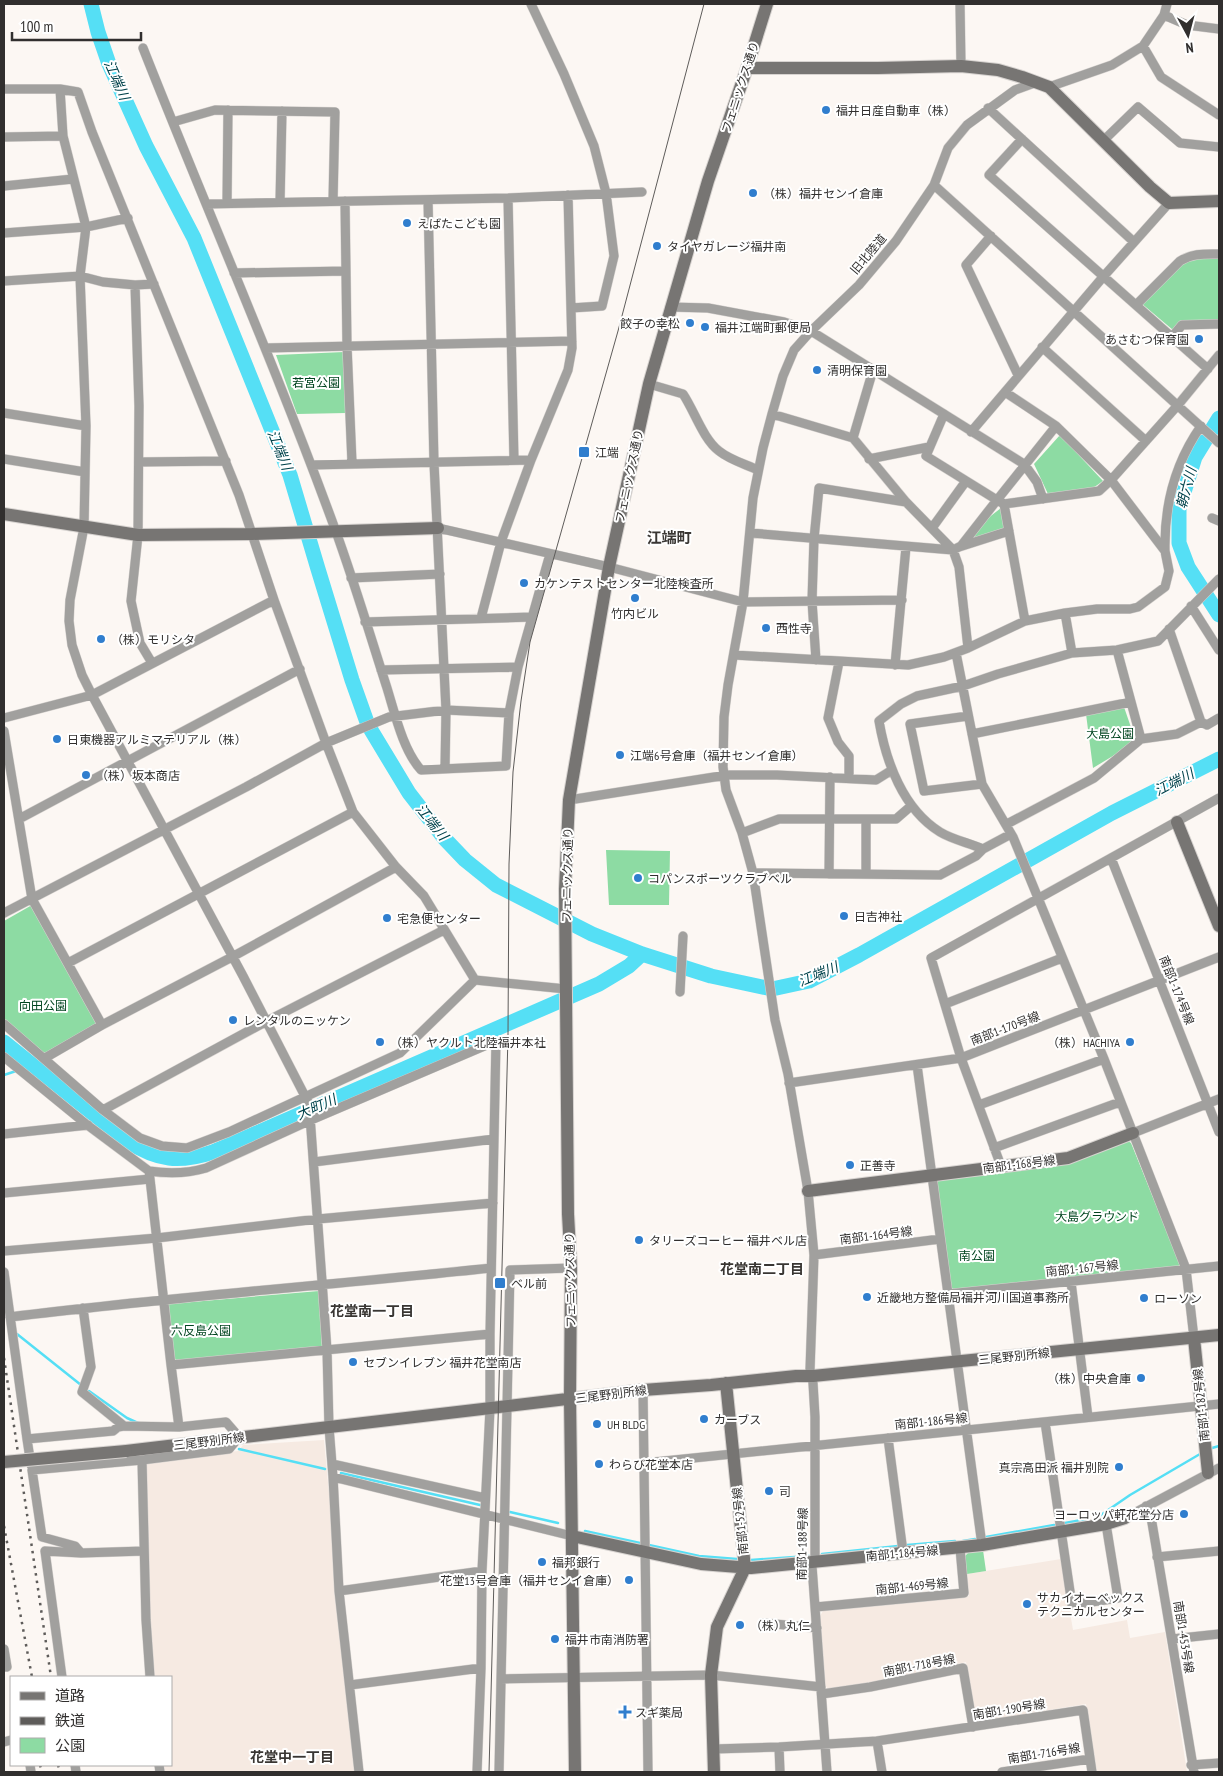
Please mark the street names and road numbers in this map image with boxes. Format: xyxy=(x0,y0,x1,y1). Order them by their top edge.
street label: フェニックス通り xyxy=(718,39,762,135)
street label: 旧北陸道 xyxy=(847,231,889,277)
street label: フェニックス通り xyxy=(612,428,646,524)
street label: フェニックス通り xyxy=(559,827,575,923)
street label: 南部1-174号線 xyxy=(1156,953,1198,1027)
street label: 南部1-170号線 xyxy=(968,1008,1042,1048)
street label: 南部1-168号線 xyxy=(982,1152,1056,1176)
street label: 南部1-164号線 xyxy=(839,1223,913,1247)
street label: フェニックス通り xyxy=(562,1232,578,1328)
street label: 南部1-167号線 xyxy=(1045,1257,1119,1279)
street label: 三尾野別所線 xyxy=(977,1345,1051,1367)
street label: 南部1-182号線 xyxy=(1190,1368,1212,1442)
street label: 三尾野別所線 xyxy=(574,1382,648,1406)
street label: 南部1-186号線 xyxy=(894,1410,968,1432)
street label: 三尾野別所線 xyxy=(172,1429,246,1453)
street label: 南部1-52号線 xyxy=(729,1487,751,1555)
street label: 南部1-188号線 xyxy=(794,1507,810,1581)
street label: 南部1-184号線 xyxy=(865,1542,939,1564)
street label: 南部1-469号線 xyxy=(875,1575,949,1597)
street label: 南部1-453号線 xyxy=(1171,1600,1197,1674)
street label: 南部1-718号線 xyxy=(882,1651,956,1679)
street label: 南部1-190号線 xyxy=(972,1696,1046,1722)
street label: 南部1-716号線 xyxy=(1007,1740,1081,1766)

